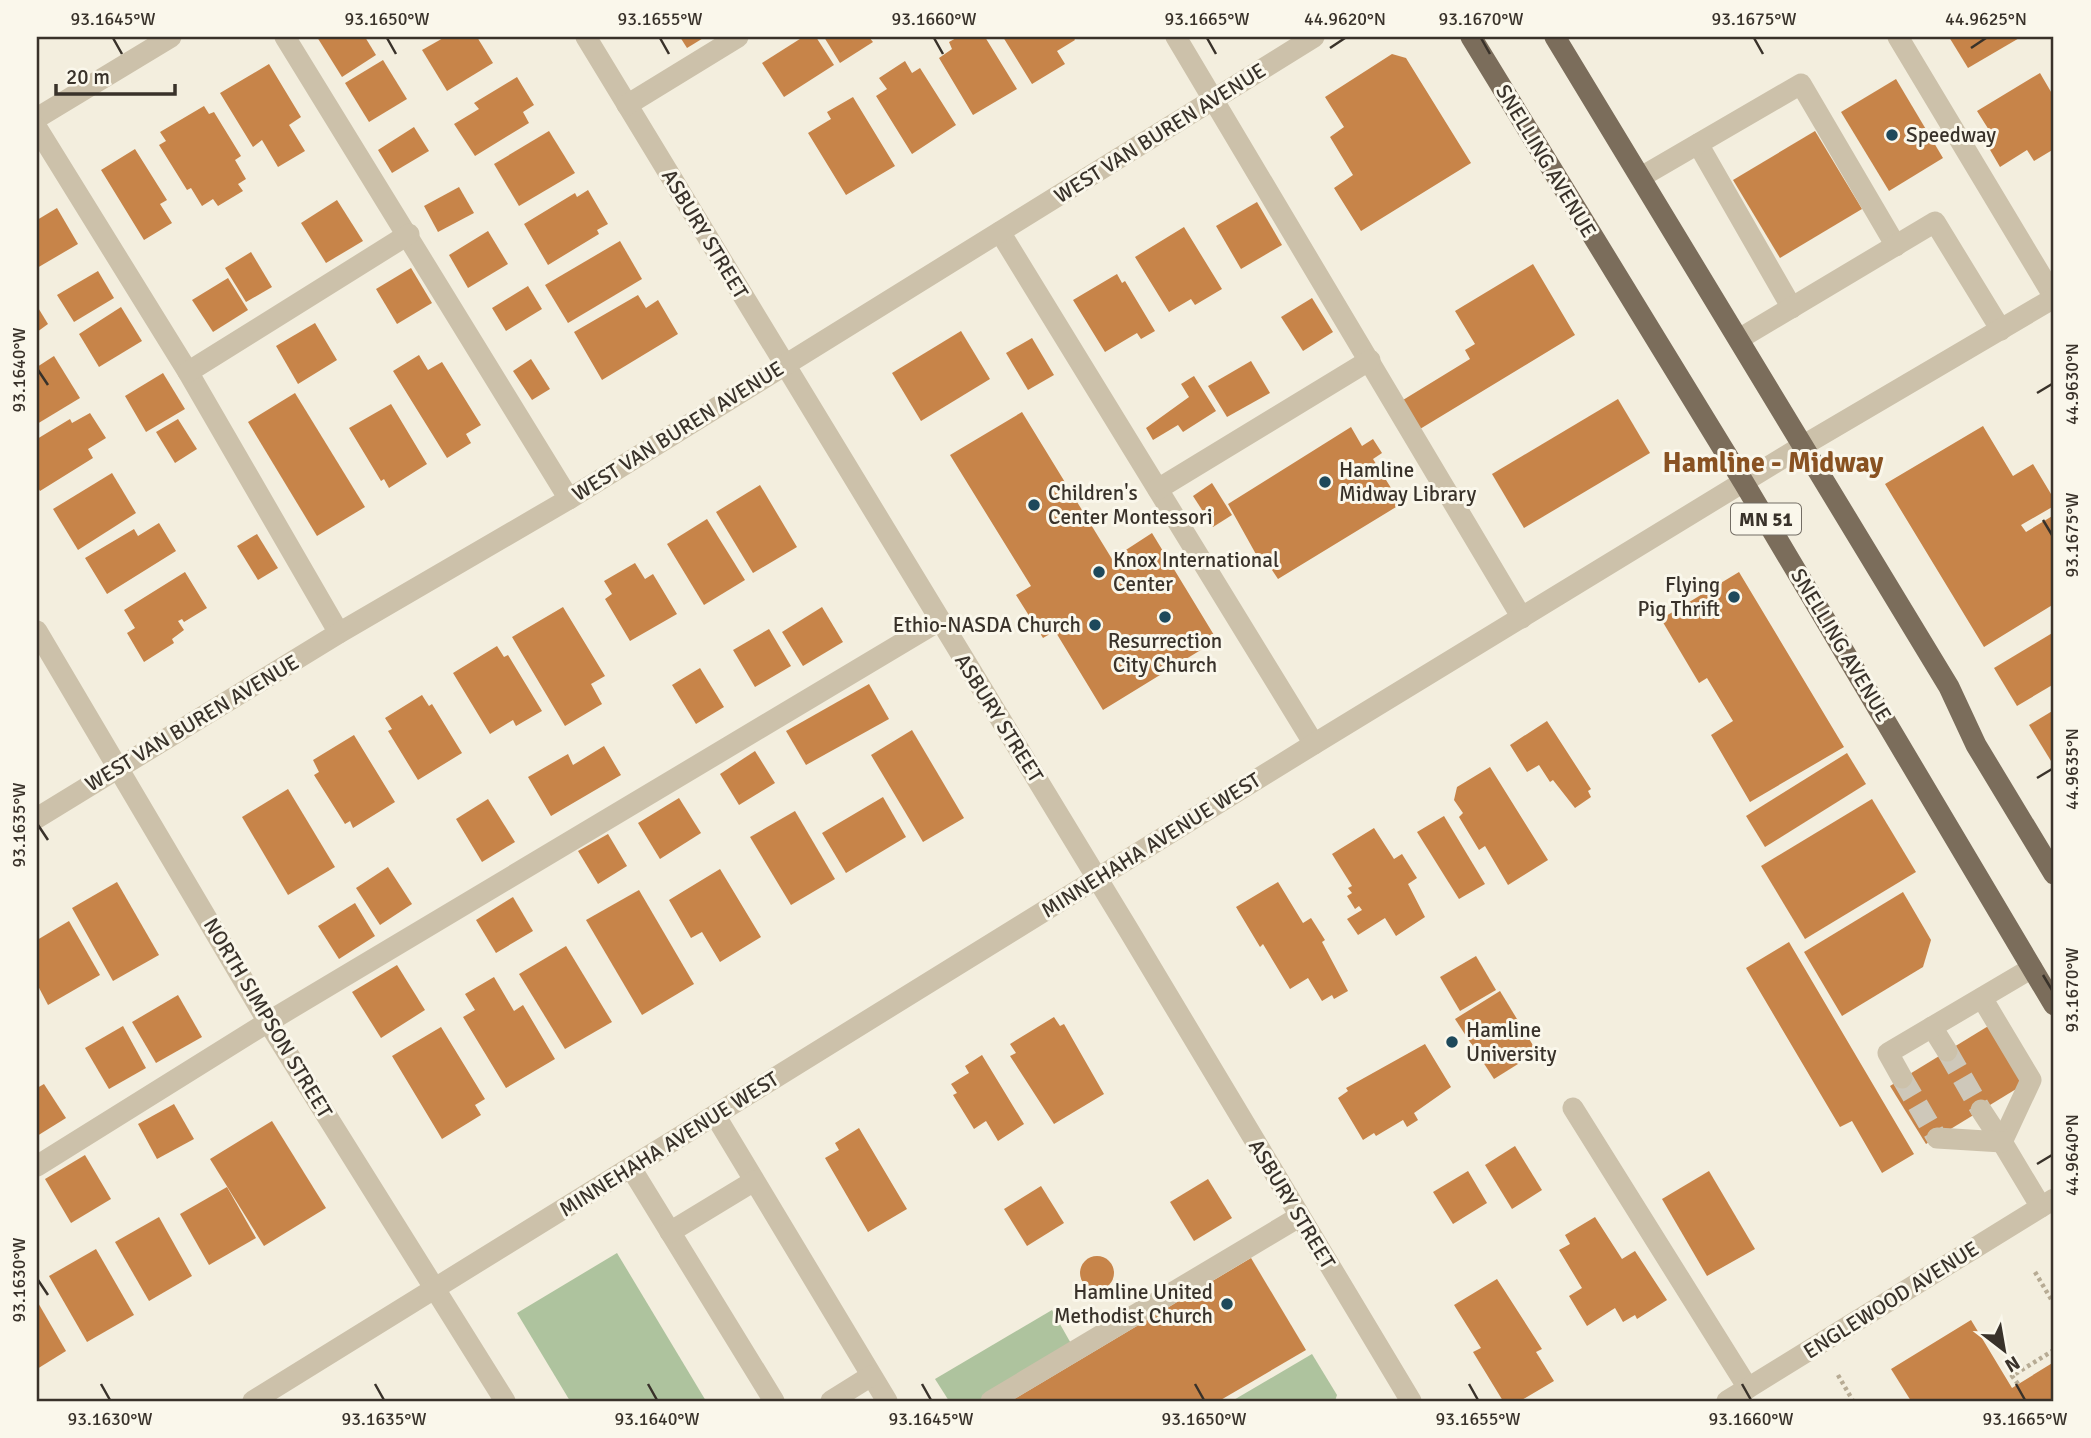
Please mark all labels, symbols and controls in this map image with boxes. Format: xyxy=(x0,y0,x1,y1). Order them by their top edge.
text: 93.1645°W xyxy=(70,8,156,30)
text: 93.1650°W xyxy=(344,8,430,30)
text: 93.1655°W xyxy=(617,8,703,30)
text: 93.1660°W xyxy=(891,8,977,30)
text: 93.1665°W xyxy=(1164,8,1250,30)
text: 44.9620°N xyxy=(1304,8,1386,30)
text: 93.1670°W xyxy=(1438,8,1524,30)
text: 93.1675°W xyxy=(1711,8,1797,30)
text: 44.9625°N xyxy=(1945,8,2027,30)
scale bar xyxy=(56,52,175,96)
street label: WEST VAN BUREN AVENUE xyxy=(1049,57,1271,209)
text: 20 m xyxy=(66,64,110,90)
street label: SNELLING AVENUE xyxy=(1490,80,1602,242)
place label: Speedway xyxy=(1906,122,1996,148)
marker: Speedway xyxy=(1884,127,1900,143)
street label: ASBURY STREET xyxy=(656,164,754,304)
text: 93.1640°W xyxy=(8,327,30,413)
text: 44.9630°N xyxy=(2061,343,2083,425)
street label: WEST VAN BUREN AVENUE xyxy=(567,355,789,507)
district label: Hamline - Midway xyxy=(1663,446,1883,480)
place label: Hamline Midway Library xyxy=(1339,457,1476,507)
marker: Hamline Midway Library xyxy=(1317,474,1333,490)
place label: Children's Center Montessori xyxy=(1048,480,1213,530)
text: 93.1675°W xyxy=(2061,492,2083,578)
marker: Children's Center Montessori xyxy=(1026,497,1042,513)
road number: MN 51 xyxy=(1731,504,1801,534)
place label: Knox International Center xyxy=(1113,547,1279,597)
marker: Knox International Center xyxy=(1091,564,1107,580)
street label: SNELLING AVENUE xyxy=(1785,564,1897,726)
place label: Flying Pig Thrift xyxy=(1638,572,1720,622)
marker: Flying Pig Thrift xyxy=(1726,589,1742,605)
marker: Resurrection City Church xyxy=(1157,609,1173,625)
place label: Ethio-NASDA Church xyxy=(893,612,1081,638)
marker: Ethio-NASDA Church xyxy=(1087,617,1103,633)
place label: Resurrection City Church xyxy=(1108,628,1222,678)
street label: WEST VAN BUREN AVENUE xyxy=(80,649,304,797)
street label: ASBURY STREET xyxy=(949,649,1049,788)
text: 44.9635°N xyxy=(2061,728,2083,810)
street label: MINNEHAHA AVENUE WEST xyxy=(1036,766,1266,923)
text: 93.1635°W xyxy=(8,782,30,868)
street label: NORTH SIMPSON STREET xyxy=(198,913,338,1123)
text: 93.1670°W xyxy=(2061,947,2083,1033)
place label: Hamline University xyxy=(1466,1017,1557,1067)
marker: Hamline University xyxy=(1444,1034,1460,1050)
street label: MINNEHAHA AVENUE WEST xyxy=(554,1065,784,1222)
text: 44.9640°N xyxy=(2061,1114,2083,1196)
street label: ASBURY STREET xyxy=(1243,1134,1341,1274)
street label: ENGLEWOOD AVENUE xyxy=(1799,1236,1983,1364)
text: 93.1630°W xyxy=(8,1237,30,1323)
place label: Hamline United Methodist Church xyxy=(1054,1279,1213,1329)
marker: Hamline United Methodist Church xyxy=(1219,1296,1235,1312)
north arrow xyxy=(1968,1316,2038,1386)
text: N xyxy=(2000,1350,2024,1377)
text: 93.1630°W xyxy=(67,1408,153,1430)
text: 93.1635°W xyxy=(341,1408,427,1430)
text: 93.1640°W xyxy=(614,1408,700,1430)
text: 93.1645°W xyxy=(888,1408,974,1430)
text: 93.1650°W xyxy=(1161,1408,1247,1430)
text: 93.1655°W xyxy=(1435,1408,1521,1430)
text: 93.1660°W xyxy=(1708,1408,1794,1430)
text: 93.1665°W xyxy=(1982,1408,2068,1430)

